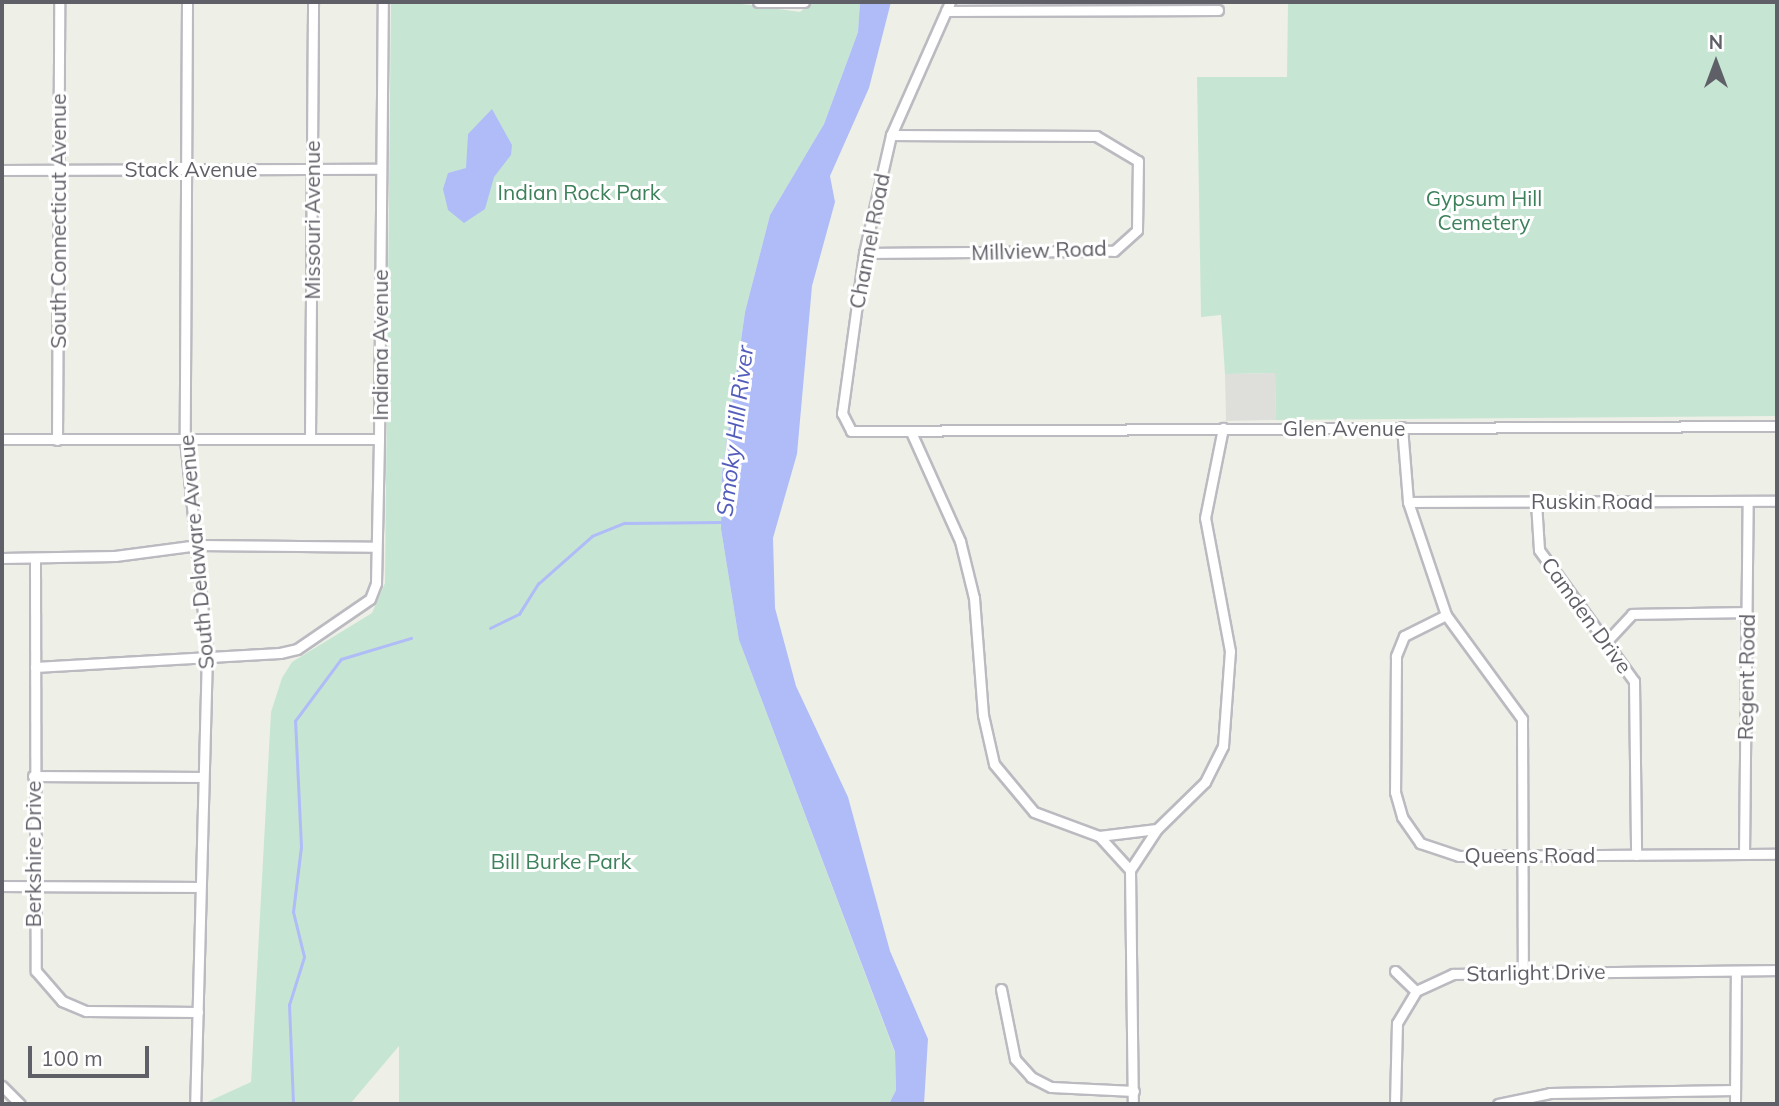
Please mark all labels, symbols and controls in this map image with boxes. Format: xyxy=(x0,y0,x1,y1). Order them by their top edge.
north arrow xyxy=(1681,28,1751,98)
text: N xyxy=(1709,30,1723,54)
street label: South Connecticut Avenue xyxy=(45,93,71,349)
street label: Missouri Avenue xyxy=(299,140,325,300)
street label: Stack Avenue xyxy=(125,156,257,182)
street label: Channel Road xyxy=(844,171,894,311)
park label: Indian Rock Park xyxy=(498,179,660,205)
park label: Gypsum Hill Cemetery xyxy=(1426,185,1542,235)
street label: Millview Road xyxy=(971,235,1107,265)
street label: Indiana Avenue xyxy=(367,269,393,421)
water label: Smoky Hill River xyxy=(711,344,759,518)
street label: Glen Avenue xyxy=(1283,415,1405,441)
street label: South Delaware Avenue xyxy=(173,434,219,670)
street label: Ruskin Road xyxy=(1531,488,1653,514)
street label: Camden Drive xyxy=(1536,552,1638,678)
street label: Regent Road xyxy=(1732,614,1760,740)
street label: Berkshire Drive xyxy=(20,781,46,927)
street label: Queens Road xyxy=(1465,842,1595,868)
park label: Bill Burke Park xyxy=(491,848,631,874)
street label: Starlight Drive xyxy=(1466,958,1606,986)
scale bar xyxy=(32,1032,152,1076)
text: 100 m xyxy=(41,1045,103,1071)

